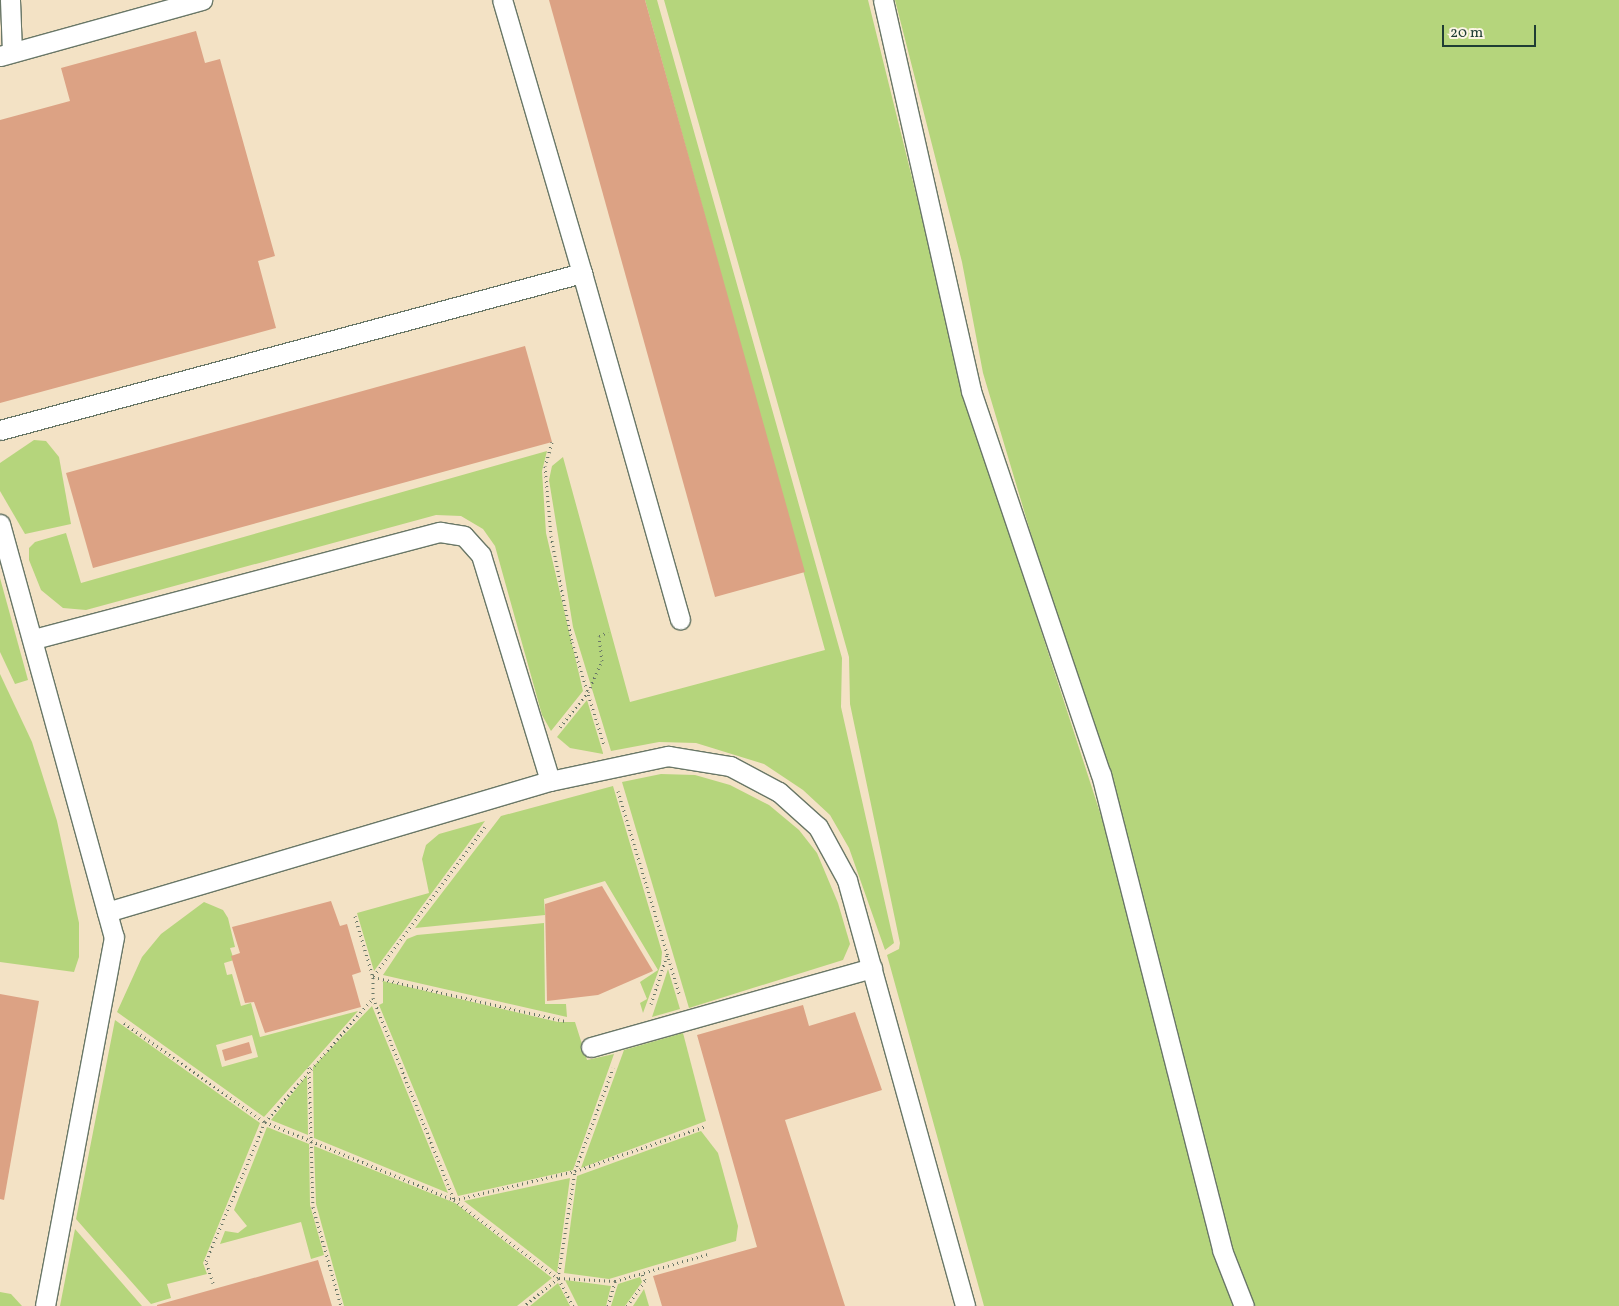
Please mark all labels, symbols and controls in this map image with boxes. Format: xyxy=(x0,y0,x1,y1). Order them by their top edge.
scale bar xyxy=(1444,15,1538,47)
text: 20 m xyxy=(1450,23,1483,44)

